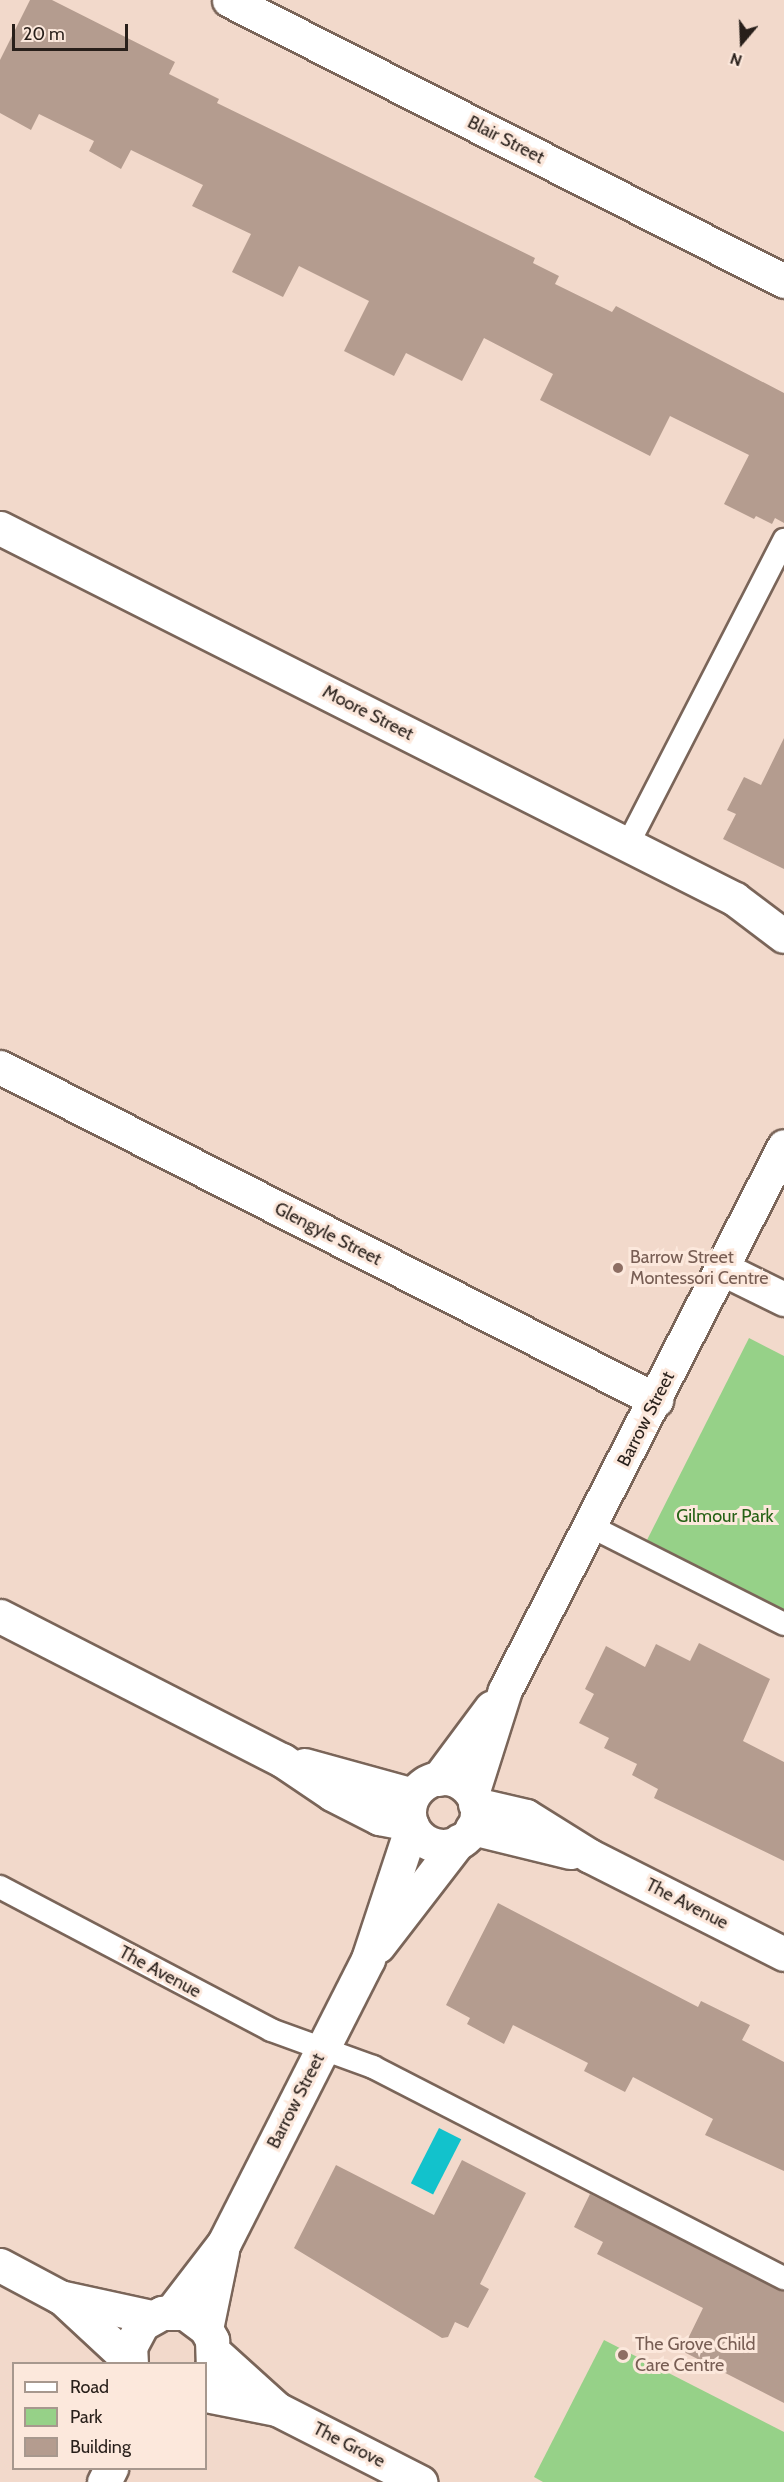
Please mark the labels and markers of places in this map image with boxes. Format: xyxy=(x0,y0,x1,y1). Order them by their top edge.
place label: Barrow Street Montessori Centre xyxy=(630,1247,768,1290)
marker: Barrow Street Montessori Centre xyxy=(611,1261,625,1275)
place label: The Grove Child Care Centre xyxy=(635,2334,755,2376)
marker: The Grove Child Care Centre xyxy=(616,2348,630,2362)

